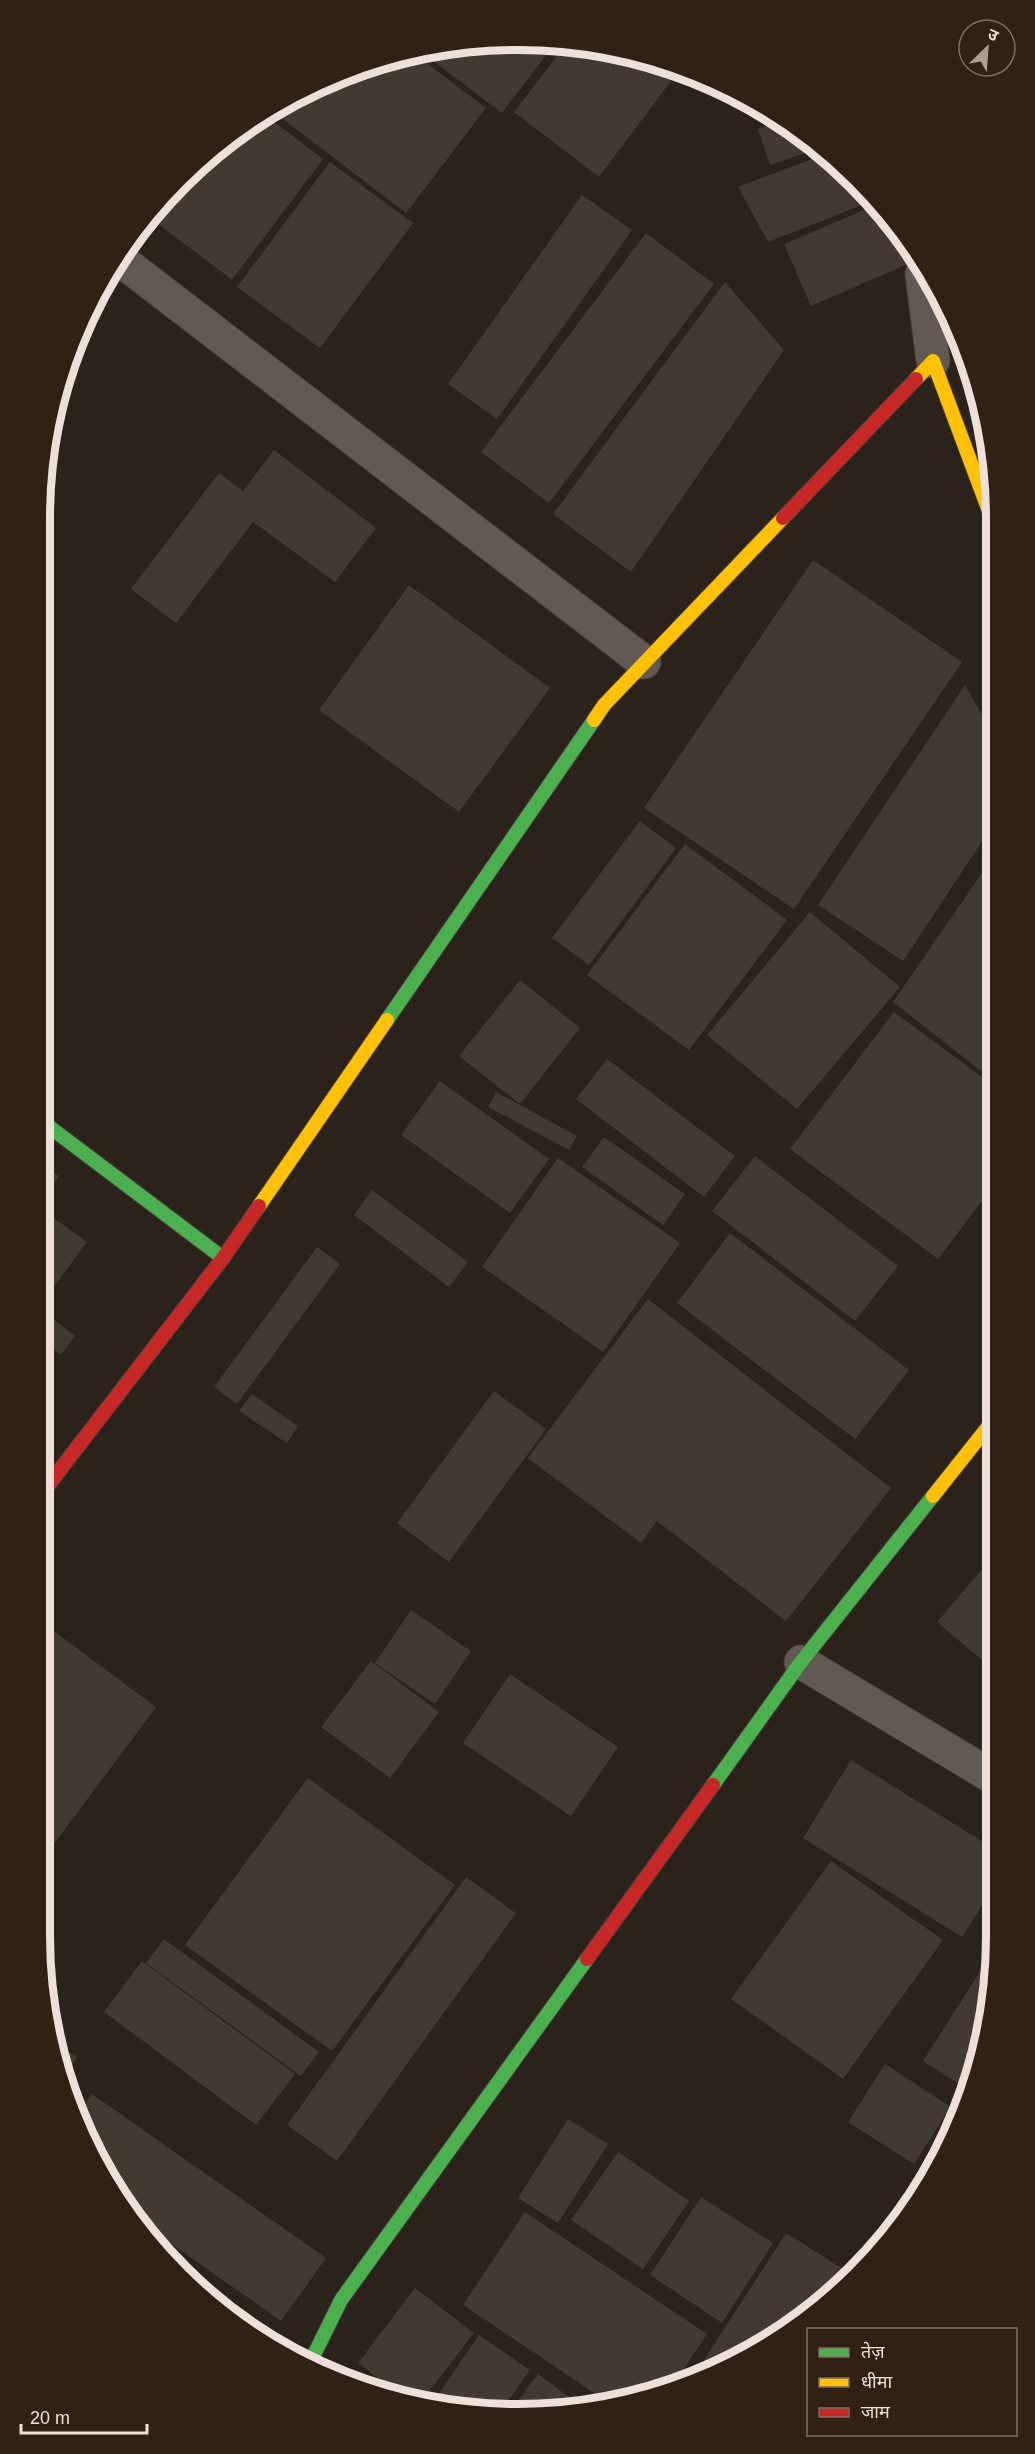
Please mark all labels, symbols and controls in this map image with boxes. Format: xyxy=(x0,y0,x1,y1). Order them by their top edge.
north arrow xyxy=(957,18,1017,78)
text: उ xyxy=(985,25,1002,45)
legend xyxy=(807,2328,1017,2436)
text: तेज़ xyxy=(861,2341,885,2362)
text: धीमा xyxy=(861,2372,892,2392)
scale bar xyxy=(21,2397,147,2435)
text: जाम xyxy=(861,2402,891,2422)
text: 20 m xyxy=(30,2408,70,2428)

